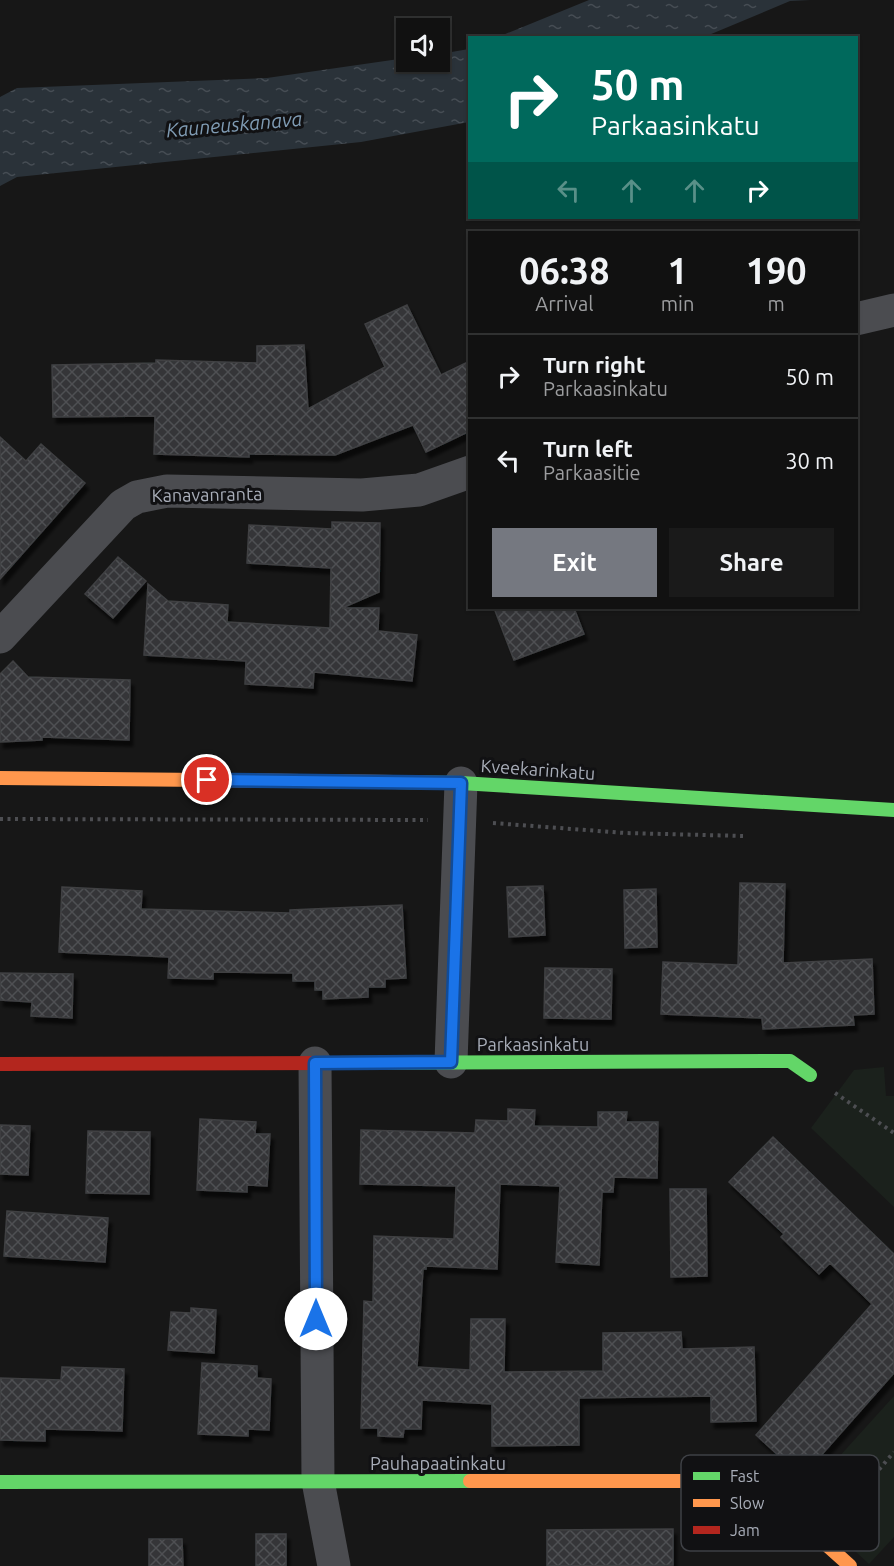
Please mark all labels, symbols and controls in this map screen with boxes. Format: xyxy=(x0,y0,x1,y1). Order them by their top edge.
map controls xyxy=(396,18,450,72)
button: sound xyxy=(396,18,450,72)
icon: right xyxy=(492,60,570,138)
text: 50 m xyxy=(591,61,685,108)
water label: Kauneuskanava xyxy=(165,107,303,141)
text: Parkaasinkatu xyxy=(591,110,760,140)
icon: left xyxy=(552,174,585,207)
icon: ahead xyxy=(615,174,648,207)
icon: ahead xyxy=(678,174,711,207)
icon: right xyxy=(741,174,774,207)
text: 06:38 xyxy=(519,250,609,291)
text: 1 xyxy=(667,250,688,291)
text: 190 xyxy=(746,250,807,291)
text: Arrival xyxy=(535,292,594,315)
text: min xyxy=(661,292,694,315)
text: m xyxy=(768,292,785,315)
text: Turn right xyxy=(543,352,645,377)
icon: right xyxy=(492,360,525,393)
text: 50 m xyxy=(785,364,834,389)
text: Parkaasinkatu xyxy=(543,377,668,400)
text: Turn left xyxy=(543,436,633,461)
icon: left xyxy=(492,444,525,477)
text: 30 m xyxy=(785,448,834,473)
text: Parkaasitie xyxy=(543,461,641,484)
street label: Kanavanranta xyxy=(152,483,262,505)
button: Exit xyxy=(492,528,657,597)
button: Share xyxy=(669,528,834,597)
pin xyxy=(181,754,232,805)
street label: Kveekarinkatu xyxy=(480,755,596,783)
icon: arrive xyxy=(190,763,223,796)
street label: Parkaasinkatu xyxy=(477,1034,589,1054)
position arrow xyxy=(284,1287,348,1351)
street label: Pauhapaatinkatu xyxy=(370,1453,506,1473)
legend xyxy=(681,1455,879,1551)
text: Fast xyxy=(730,1467,760,1485)
text: Slow xyxy=(730,1494,765,1512)
text: Jam xyxy=(730,1521,760,1539)

